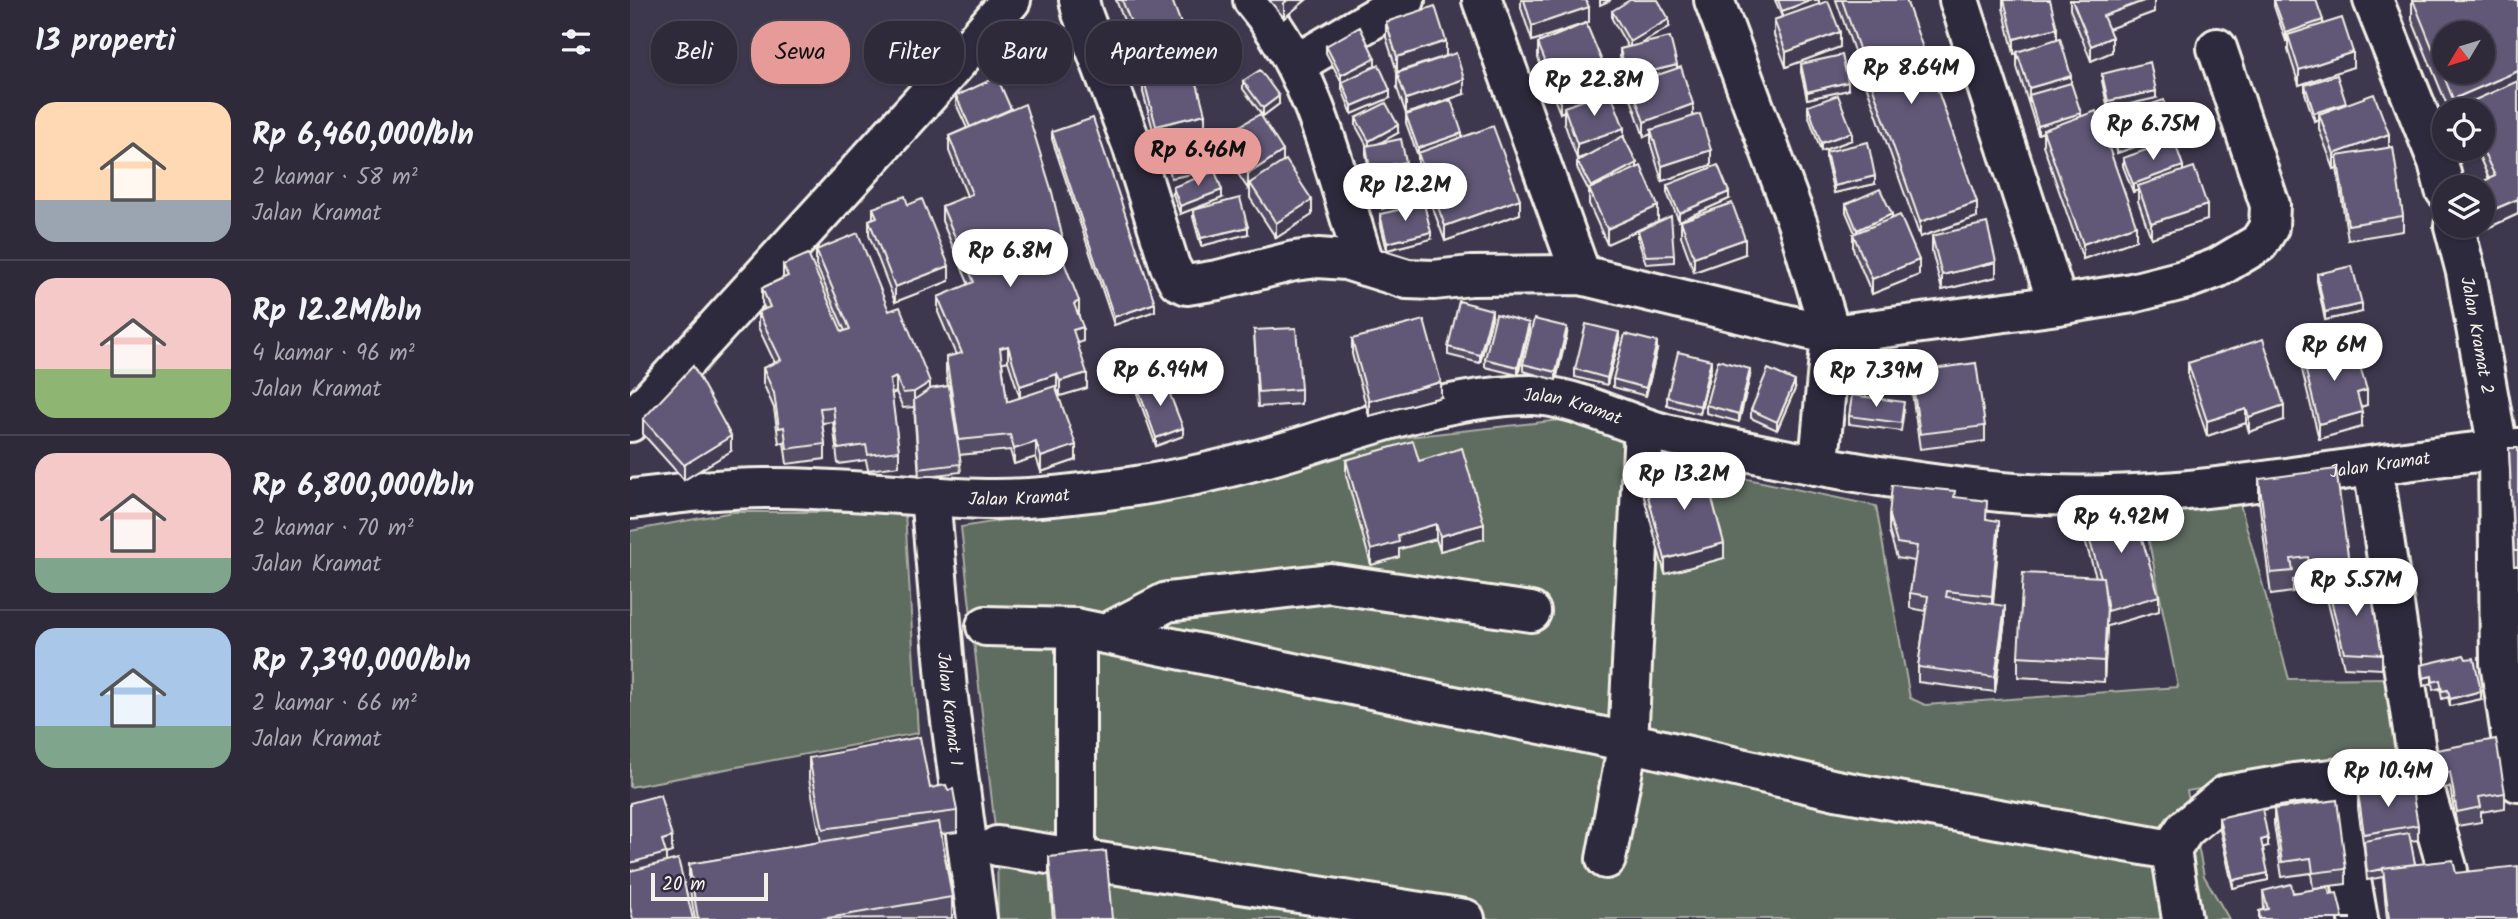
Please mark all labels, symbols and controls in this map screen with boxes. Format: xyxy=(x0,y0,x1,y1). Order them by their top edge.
text: 13 properti xyxy=(35,18,176,66)
chip: Beli xyxy=(651,21,737,84)
chip: Sewa xyxy=(751,21,850,84)
chip: Filter xyxy=(864,21,964,84)
chip: Baru xyxy=(978,21,1072,84)
chip: Apartemen xyxy=(1086,21,1242,84)
north arrow xyxy=(2432,21,2496,84)
map controls xyxy=(2432,21,2495,238)
icon: filters xyxy=(557,23,595,61)
pin: Rp 8.64M xyxy=(1839,46,1983,106)
text: Rp 8.64M xyxy=(1863,51,1959,87)
pin: Rp 22.8M xyxy=(1522,58,1666,118)
text: Rp 22.8M xyxy=(1545,63,1643,99)
button: locate xyxy=(2432,98,2495,161)
pin: Rp 6.75M xyxy=(2081,102,2225,162)
text: Rp 6.75M xyxy=(2107,107,2199,143)
text: Rp 6,460,000/bln xyxy=(252,112,474,160)
pin: Rp 6.46M xyxy=(1126,128,1270,188)
icon: home xyxy=(91,130,175,214)
text: Rp 6.46M xyxy=(1150,133,1246,169)
text: 2 kamar · 58 m² xyxy=(252,160,418,196)
pin: Rp 12.2M xyxy=(1333,164,1477,223)
text: Rp 12.2M xyxy=(1359,168,1451,204)
button: layers xyxy=(2432,175,2495,238)
text: Jalan Kramat xyxy=(252,196,381,232)
pin: Rp 6.8M xyxy=(945,230,1075,289)
text: Rp 6.8M xyxy=(968,234,1052,270)
street label: Jalan Kramat 2 xyxy=(2451,275,2501,397)
text: Rp 12.2M/bln xyxy=(252,288,422,336)
icon: home xyxy=(91,306,175,390)
pin: Rp 6M xyxy=(2285,324,2383,383)
text: Rp 6M xyxy=(2302,328,2366,364)
text: 4 kamar · 96 m² xyxy=(252,336,415,372)
pin: Rp 6.94M xyxy=(1088,348,1232,408)
pin: Rp 7.39M xyxy=(1804,350,1948,409)
text: Rp 6.94M xyxy=(1113,353,1207,389)
text: Rp 7.39M xyxy=(1830,354,1922,390)
text: Jalan Kramat xyxy=(252,372,381,408)
street label: Jalan Kramat xyxy=(1523,382,1627,434)
street label: Jalan Kramat xyxy=(2328,445,2433,488)
pin: Rp 13.2M xyxy=(1612,452,1756,512)
text: Rp 13.2M xyxy=(1639,457,1729,493)
text: Rp 6,800,000/bln xyxy=(252,463,474,511)
icon: home xyxy=(91,481,175,565)
street label: Jalan Kramat xyxy=(968,481,1072,515)
pin: Rp 4.92M xyxy=(2049,496,2193,555)
text: Rp 4.92M xyxy=(2073,500,2169,536)
text: 2 kamar · 70 m² xyxy=(252,511,413,547)
text: Jalan Kramat xyxy=(252,547,381,583)
pin: Rp 5.57M xyxy=(2284,558,2428,618)
text: Rp 5.57M xyxy=(2310,563,2402,599)
text: Rp 7,390,000/bln xyxy=(252,638,471,686)
street label: Jalan Kramat 1 xyxy=(928,651,970,768)
icon: home xyxy=(91,656,175,740)
text: 2 kamar · 66 m² xyxy=(252,686,417,722)
text: Jalan Kramat xyxy=(252,722,381,758)
pin: Rp 10.4M xyxy=(2316,750,2460,809)
text: Rp 10.4M xyxy=(2343,754,2433,790)
scale bar xyxy=(651,870,768,902)
text: 20 m xyxy=(662,870,705,900)

